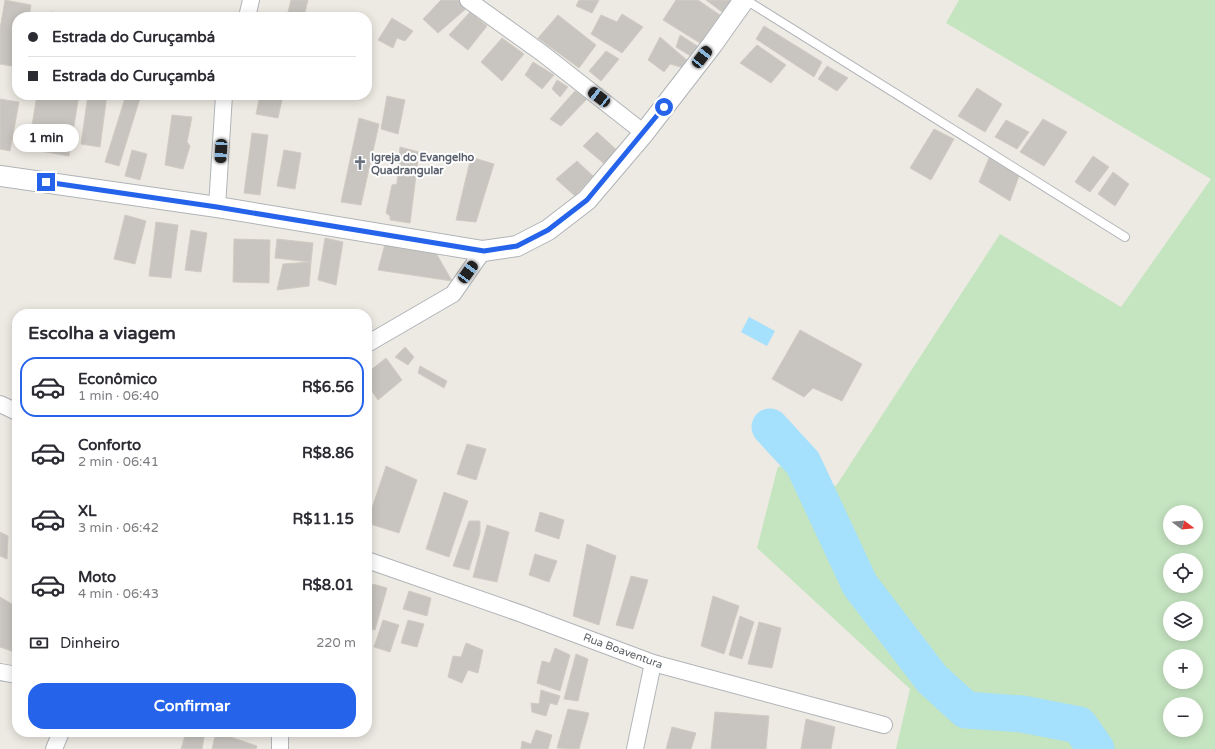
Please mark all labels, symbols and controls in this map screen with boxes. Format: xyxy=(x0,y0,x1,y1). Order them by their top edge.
text: Estrada do Curuçambá xyxy=(52,28,215,46)
car xyxy=(690,44,714,70)
text: Estrada do Curuçambá xyxy=(52,67,215,85)
car xyxy=(586,85,612,109)
route start xyxy=(655,98,673,116)
callout: 1 min xyxy=(13,124,79,152)
text: 1 min xyxy=(29,130,63,146)
car xyxy=(214,139,228,163)
place label: Igreja do Evangelho Quadrangular xyxy=(371,151,475,178)
church icon: Igreja do Evangelho Quadrangular xyxy=(352,155,368,171)
route end xyxy=(37,173,55,191)
car xyxy=(456,259,480,285)
text: Escolha a viagem xyxy=(28,322,176,344)
icon: car xyxy=(30,369,66,405)
text: Econômico xyxy=(78,370,157,388)
text: R$6.56 xyxy=(302,378,354,396)
text: 1 min · 06:40 xyxy=(78,388,159,404)
icon: car xyxy=(30,435,66,471)
text: Conforto xyxy=(78,436,141,454)
text: R$8.86 xyxy=(302,444,354,462)
text: 2 min · 06:41 xyxy=(78,454,159,470)
icon: car xyxy=(30,501,66,537)
text: XL xyxy=(78,502,97,520)
north arrow xyxy=(1163,505,1203,545)
map controls xyxy=(1163,505,1203,737)
text: R$11.15 xyxy=(292,510,354,528)
text: 3 min · 06:42 xyxy=(78,520,159,536)
button: locate xyxy=(1163,553,1203,593)
icon: car xyxy=(30,567,66,603)
text: Moto xyxy=(78,568,116,586)
text: R$8.01 xyxy=(302,576,354,594)
text: 4 min · 06:43 xyxy=(78,586,159,602)
button: layers xyxy=(1163,601,1203,641)
street label: Rua Boaventura xyxy=(581,631,665,671)
icon: cash xyxy=(28,632,50,654)
text: Dinheiro xyxy=(60,634,120,652)
text: 220 m xyxy=(316,635,356,651)
button: + xyxy=(1163,649,1203,689)
button: Confirmar xyxy=(28,683,356,729)
button: − xyxy=(1163,697,1203,737)

